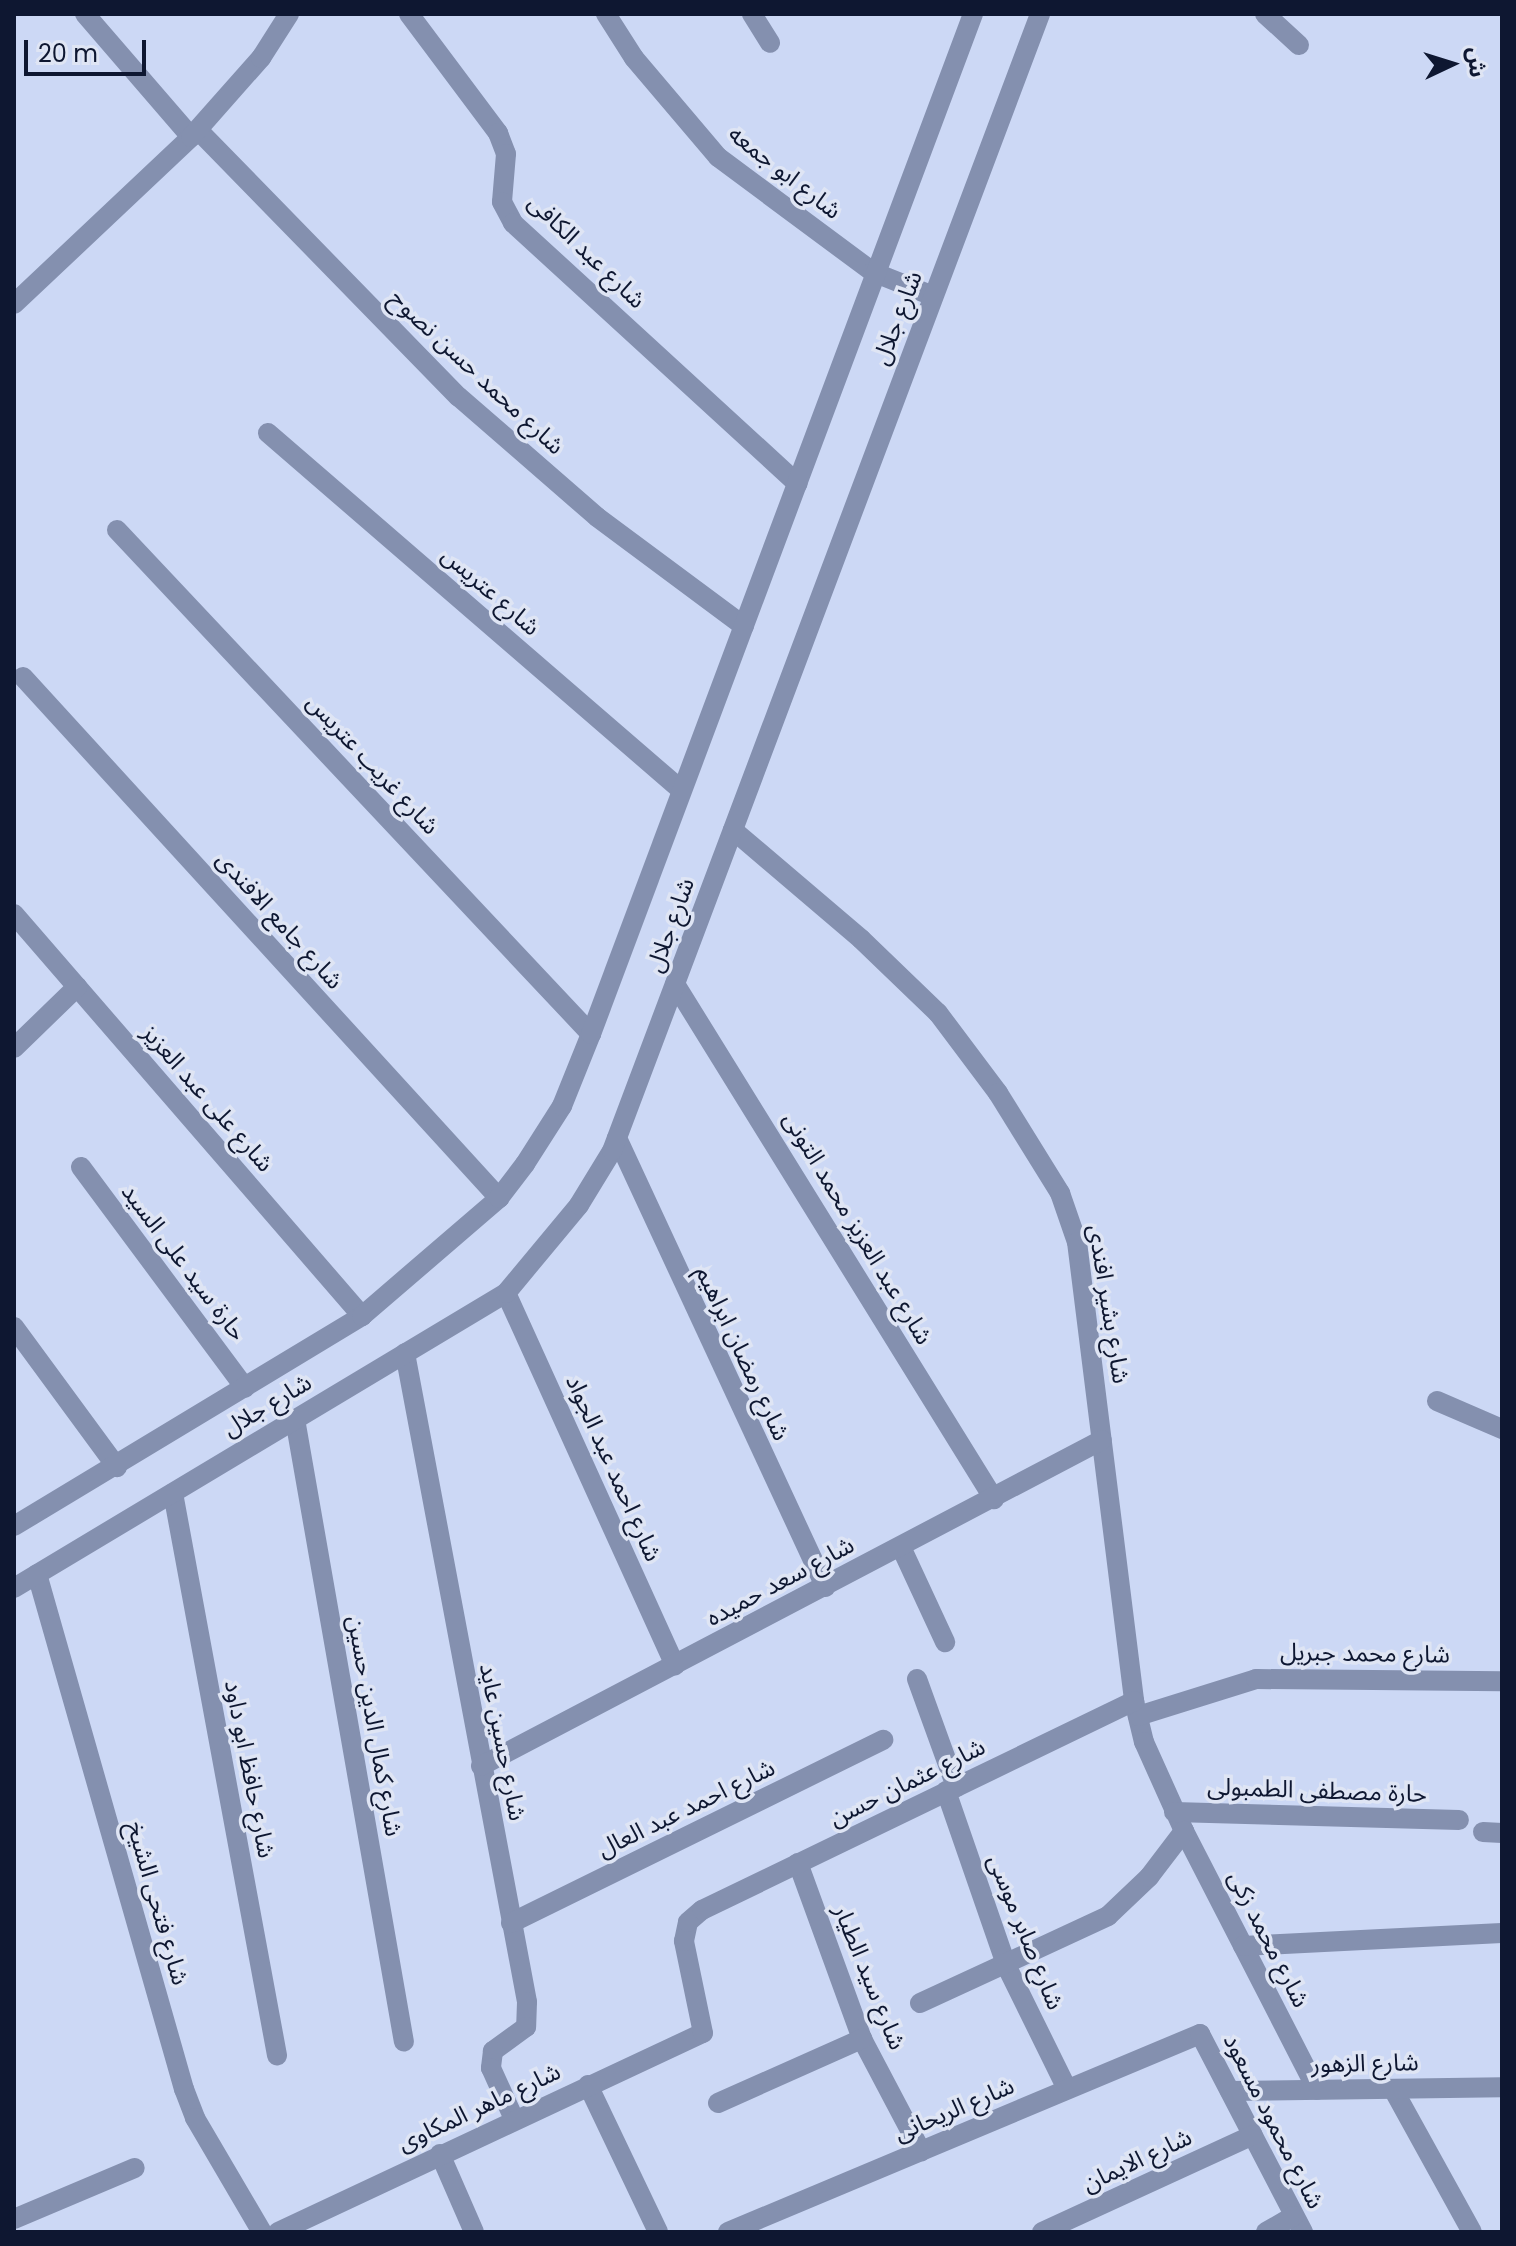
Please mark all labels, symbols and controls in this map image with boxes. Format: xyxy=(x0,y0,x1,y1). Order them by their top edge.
scale bar xyxy=(28,24,150,74)
north arrow xyxy=(1412,24,1492,104)
text: 20 m xyxy=(38,37,98,70)
text: ش xyxy=(1460,46,1493,78)
street label: شارع ابو جمعه xyxy=(723,119,847,225)
street label: شارع عبد الكافى xyxy=(522,188,652,314)
street label: شارع جلال xyxy=(866,267,928,369)
street label: شارع محمد حسن نصوح xyxy=(384,284,570,460)
street label: شارع عتريس xyxy=(436,541,546,641)
street label: شارع غريب عتريس xyxy=(301,688,445,840)
street label: شارع جامع الافندى xyxy=(211,845,349,995)
street label: شارع جلال xyxy=(640,874,700,976)
street label: شارع على عبد العزيز xyxy=(136,1018,280,1178)
street label: شارع عبد العزيز محمد التونى xyxy=(777,1106,939,1350)
street label: حارة سيد على السيد xyxy=(115,1178,253,1346)
street label: شارع بشير افندى xyxy=(1082,1222,1136,1386)
street label: شارع رمضان ابراهيم xyxy=(690,1261,796,1445)
street label: شارع جلال xyxy=(217,1367,317,1443)
street label: شارع احمد عبد الجواد xyxy=(560,1370,668,1566)
street label: شارع سعد حميده xyxy=(701,1530,859,1632)
street label: شارع كمال الدين حسين xyxy=(341,1613,409,1839)
street label: شارع محمد جبريل xyxy=(1280,1637,1450,1669)
street label: شارع حسين عايد xyxy=(474,1661,532,1823)
street label: شارع حافظ ابو داود xyxy=(219,1678,281,1860)
street label: شارع عثمان حسن xyxy=(824,1732,990,1832)
street label: شارع احمد عبد العال xyxy=(593,1753,779,1863)
street label: حارة مصطفى الطمبولى xyxy=(1207,1772,1427,1808)
street label: شارع فتحى الشيخ xyxy=(121,1818,195,1988)
street label: شارع صابر موسى xyxy=(982,1850,1070,2014)
street label: شارع محمد زكى xyxy=(1222,1866,1316,2012)
street label: شارع سيد الطيار xyxy=(828,1900,912,2054)
street label: شارع محمود مسعود xyxy=(1217,2029,1331,2213)
street label: شارع الزهور xyxy=(1311,2048,1419,2078)
street label: شارع ماهر المكاوى xyxy=(393,2057,565,2157)
street label: شارع الريحانى xyxy=(890,2071,1018,2147)
street label: شارع الايمان xyxy=(1078,2122,1196,2198)

